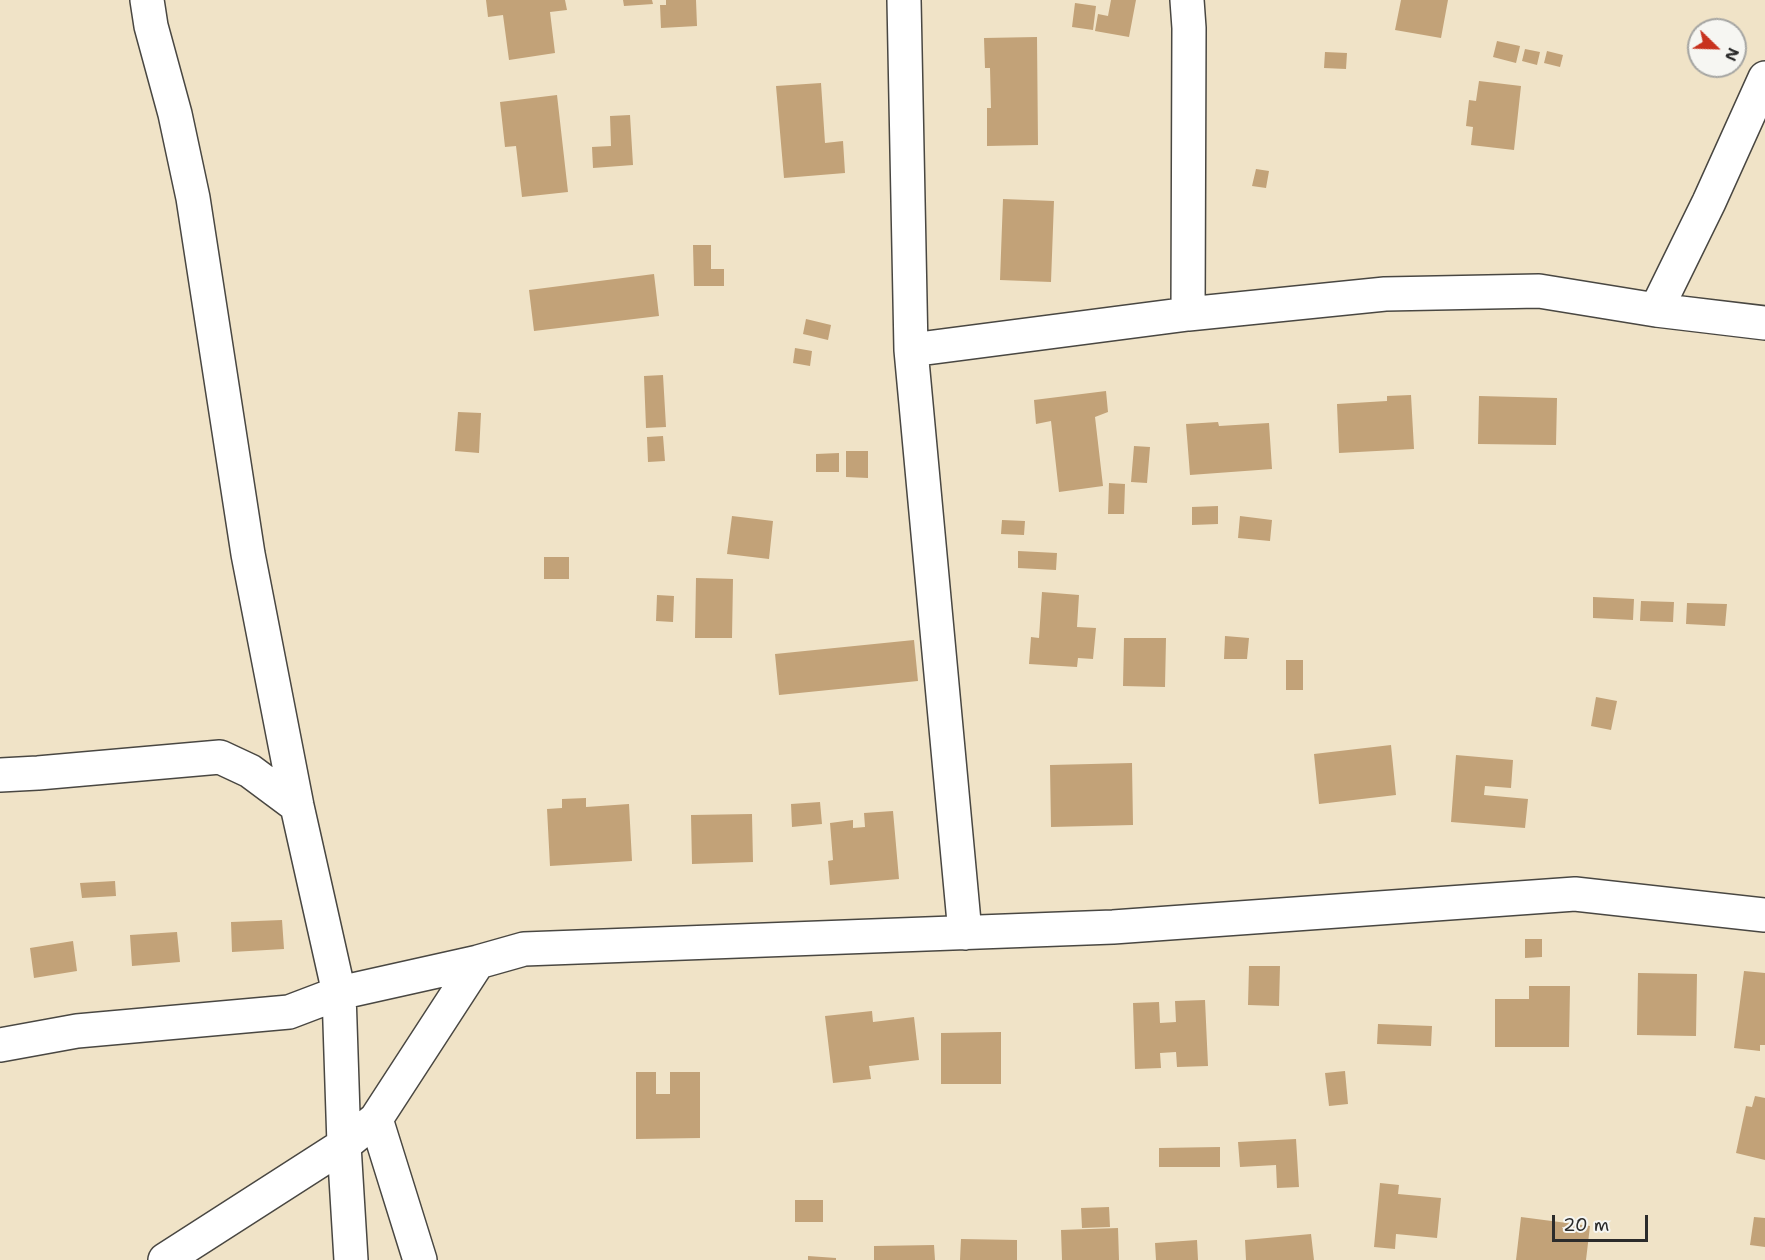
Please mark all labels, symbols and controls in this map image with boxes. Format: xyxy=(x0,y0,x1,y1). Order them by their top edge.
north arrow xyxy=(1687,18,1747,78)
text: N xyxy=(1720,45,1744,64)
scale bar xyxy=(1555,1203,1651,1241)
text: 20 m xyxy=(1563,1213,1609,1237)

